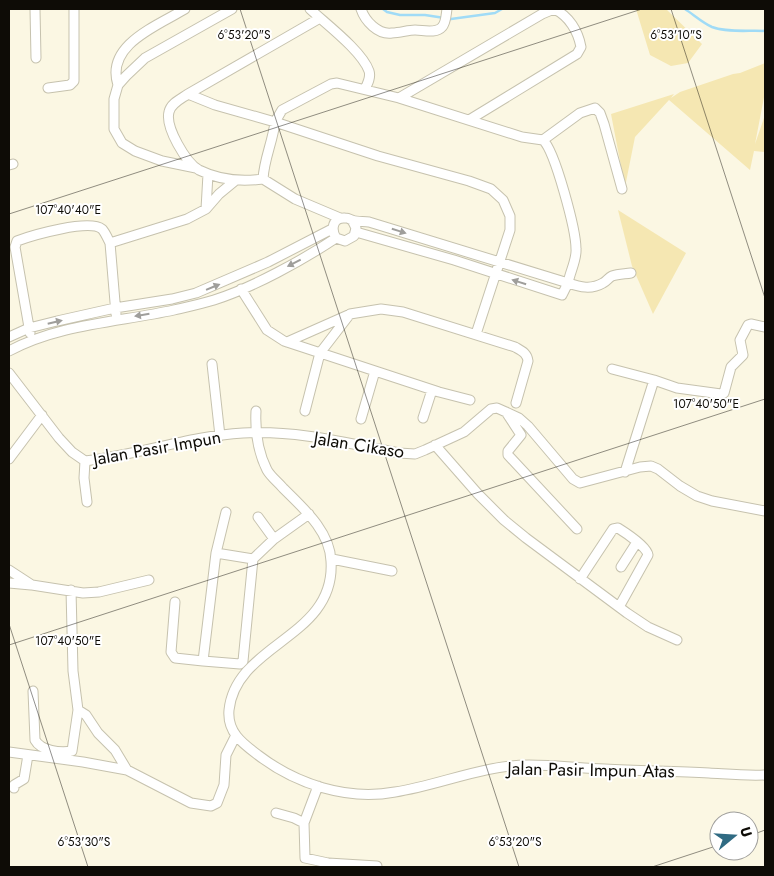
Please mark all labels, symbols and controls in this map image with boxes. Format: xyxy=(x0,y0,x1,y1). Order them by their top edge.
text: 6°53'20"S xyxy=(217,26,271,44)
text: 6°53'10"S xyxy=(650,26,702,44)
text: 107°40'40"E xyxy=(35,201,101,219)
one-way arrow xyxy=(392,228,407,236)
one-way arrow xyxy=(287,259,301,267)
one-way arrow xyxy=(511,277,526,285)
one-way arrow xyxy=(206,282,220,290)
one-way arrow xyxy=(133,311,149,319)
one-way arrow xyxy=(47,318,62,326)
text: 107°40'50"E xyxy=(673,395,739,413)
street label: Jalan Pasir Impun xyxy=(89,424,223,472)
street label: Jalan Cikaso xyxy=(310,425,406,465)
text: 107°40'50"E xyxy=(35,632,101,650)
street label: Jalan Pasir Impun Atas xyxy=(505,756,675,784)
north arrow xyxy=(709,811,759,861)
text: U xyxy=(735,824,757,840)
text: 6°53'30"S xyxy=(58,833,111,851)
text: 6°53'20"S xyxy=(488,833,542,851)

